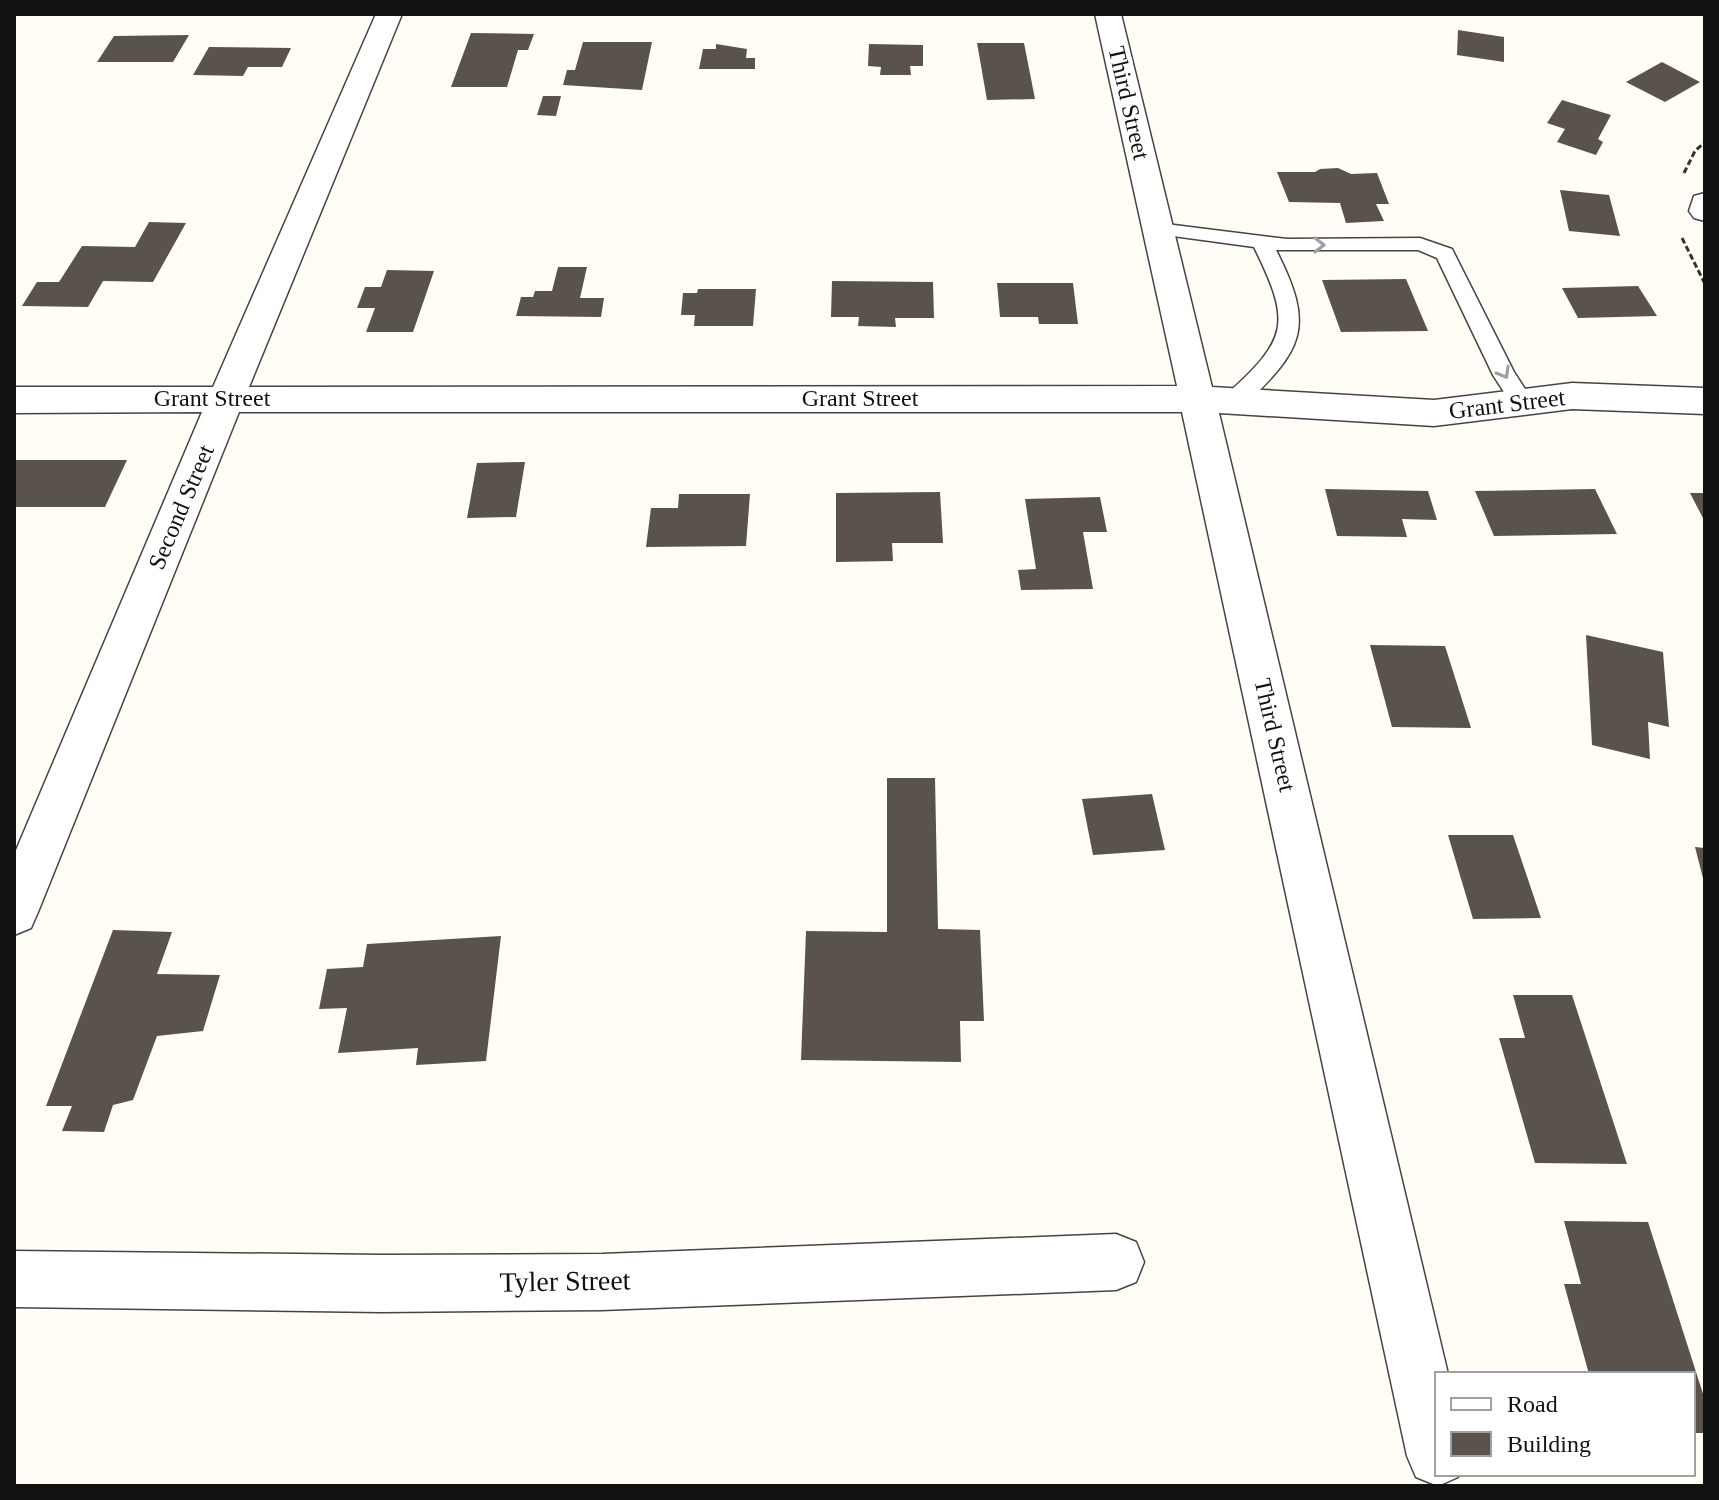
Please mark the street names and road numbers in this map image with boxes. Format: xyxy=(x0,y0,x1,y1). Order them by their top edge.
street label: Third Street xyxy=(1103,44,1155,162)
street label: Grant Street xyxy=(1448,384,1567,424)
street label: Grant Street xyxy=(154,385,271,411)
street label: Grant Street xyxy=(802,385,919,411)
street label: Second Street xyxy=(143,441,219,573)
street label: Third Street xyxy=(1249,676,1301,794)
street label: Tyler Street xyxy=(499,1264,631,1298)

